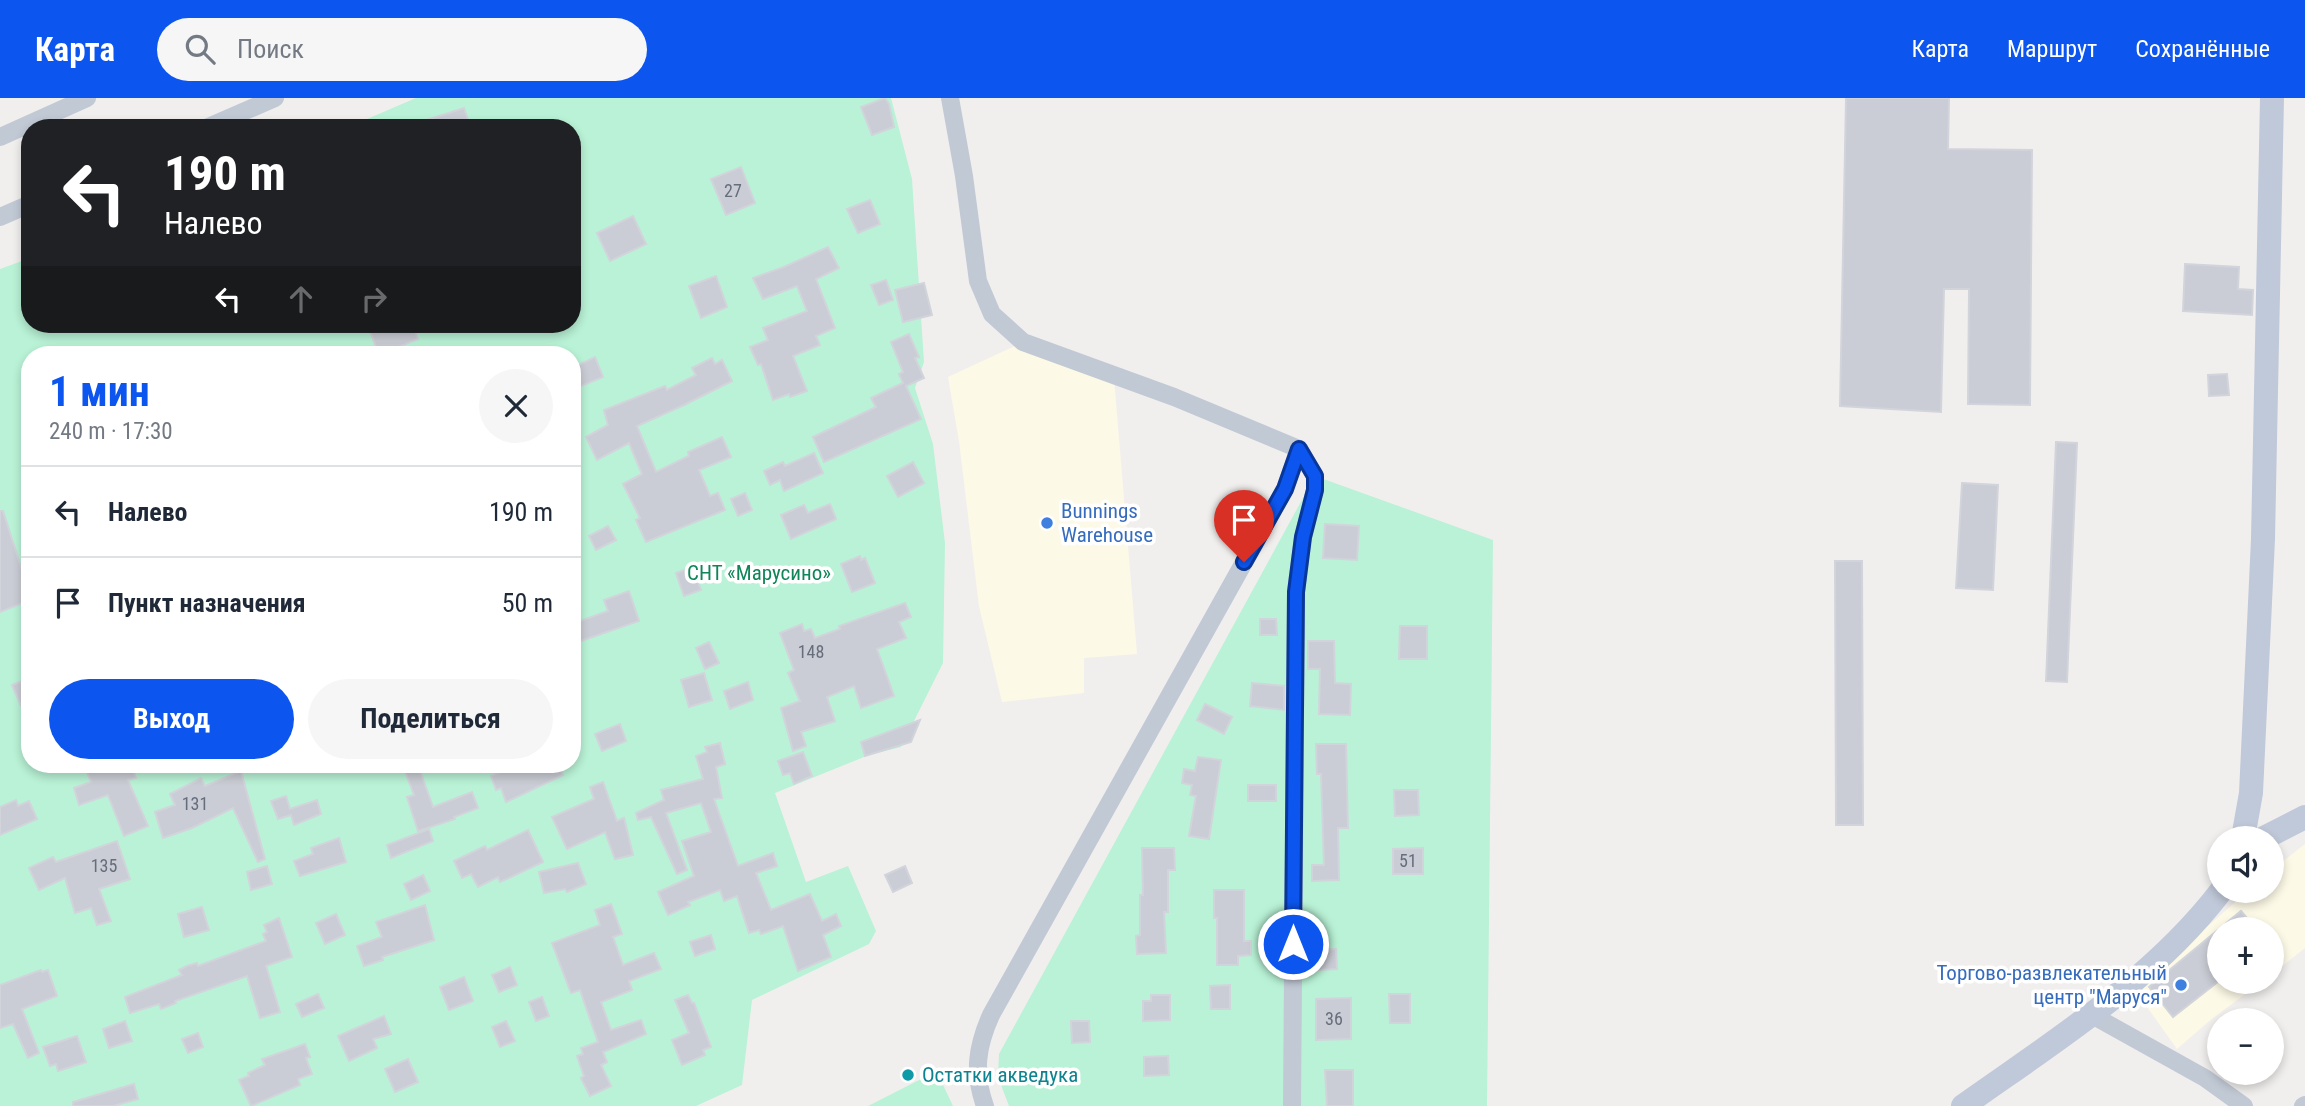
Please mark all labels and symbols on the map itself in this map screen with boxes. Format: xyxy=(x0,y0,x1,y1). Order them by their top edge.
house number: 27 xyxy=(724,180,742,201)
pin xyxy=(1214,490,1274,562)
place label: Bunnings Warehouse xyxy=(1061,499,1153,547)
marker: Bunnings Warehouse xyxy=(1039,515,1055,531)
park label: СНТ «Марусино» xyxy=(687,561,831,585)
house number: 148 xyxy=(798,641,824,662)
house number: 131 xyxy=(182,793,208,814)
house number: 51 xyxy=(1399,850,1417,871)
house number: 135 xyxy=(91,855,117,876)
position arrow xyxy=(1256,907,1330,981)
place label: Торгово-развлекательный центр "Маруся" xyxy=(1936,961,2167,1009)
marker: Торгово-развлекательный центр "Маруся" xyxy=(2173,977,2189,993)
house number: 36 xyxy=(1325,1008,1343,1029)
place label: Остатки акведука xyxy=(922,1063,1078,1087)
marker: Остатки акведука xyxy=(900,1067,916,1083)

